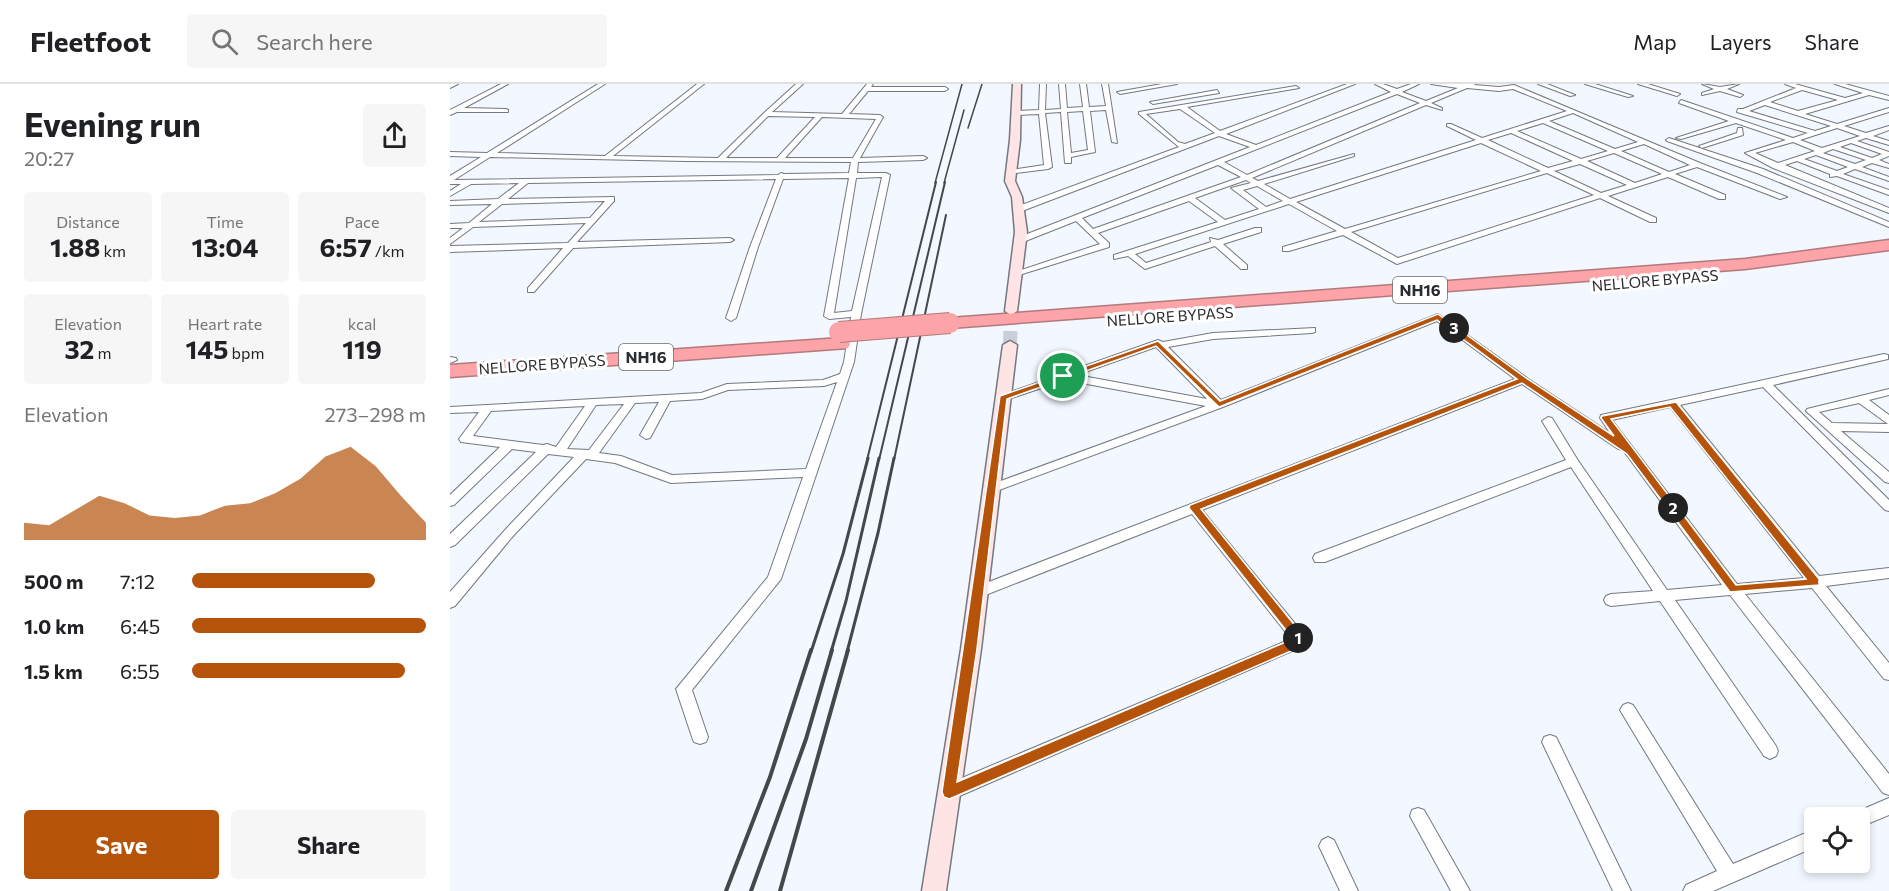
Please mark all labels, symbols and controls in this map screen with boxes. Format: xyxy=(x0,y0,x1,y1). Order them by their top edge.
search box xyxy=(187,14,607,68)
text: Fleetfoot xyxy=(30,24,151,58)
icon: search xyxy=(208,25,241,58)
text: Search here xyxy=(256,28,373,55)
text: Map xyxy=(1633,29,1677,54)
text: Layers xyxy=(1710,29,1772,54)
text: Share xyxy=(1805,29,1859,54)
text: Evening run xyxy=(24,103,201,144)
button: share xyxy=(363,104,426,167)
text: 20:27 xyxy=(24,146,74,170)
text: Distance xyxy=(56,212,120,231)
text: Time xyxy=(207,212,243,231)
text: Pace xyxy=(345,212,379,231)
text: 1.88 xyxy=(50,231,100,262)
text: 13:04 xyxy=(191,231,259,262)
text: 6:57 xyxy=(319,231,372,262)
text: km xyxy=(100,241,126,260)
text: /km xyxy=(372,241,405,260)
street label: NELLORE BYPASS xyxy=(1591,265,1719,295)
road number: NH16 xyxy=(1393,277,1447,303)
street label: NELLORE BYPASS xyxy=(1106,303,1234,329)
pin: 3 xyxy=(1439,313,1469,343)
text: Elevation xyxy=(54,314,122,333)
text: Heart rate xyxy=(188,314,262,333)
text: kcal xyxy=(348,314,376,333)
text: 3 xyxy=(1449,318,1459,337)
text: 32 xyxy=(65,333,94,364)
text: 145 xyxy=(186,333,228,364)
text: 119 xyxy=(342,333,382,364)
text: m xyxy=(94,343,111,362)
text: bpm xyxy=(228,343,264,362)
road number: NH16 xyxy=(619,344,673,370)
pin xyxy=(1037,350,1088,401)
street label: NELLORE BYPASS xyxy=(478,351,606,377)
icon: arrive xyxy=(1046,359,1079,392)
text: Elevation xyxy=(24,402,109,426)
text: 273–298 m xyxy=(325,402,426,426)
pin: 2 xyxy=(1658,493,1688,523)
text: 2 xyxy=(1668,498,1678,517)
text: 500 m xyxy=(24,569,84,593)
text: 7:12 xyxy=(120,569,155,593)
text: 1.0 km xyxy=(24,614,84,638)
text: 6:45 xyxy=(120,614,160,638)
pin: 1 xyxy=(1283,623,1313,653)
text: 1 xyxy=(1294,628,1302,647)
text: 1.5 km xyxy=(24,659,83,683)
text: 6:55 xyxy=(120,659,160,683)
map controls xyxy=(1804,807,1870,873)
button: locate xyxy=(1804,807,1870,873)
button: Save xyxy=(24,810,219,879)
button: Share xyxy=(231,810,426,879)

